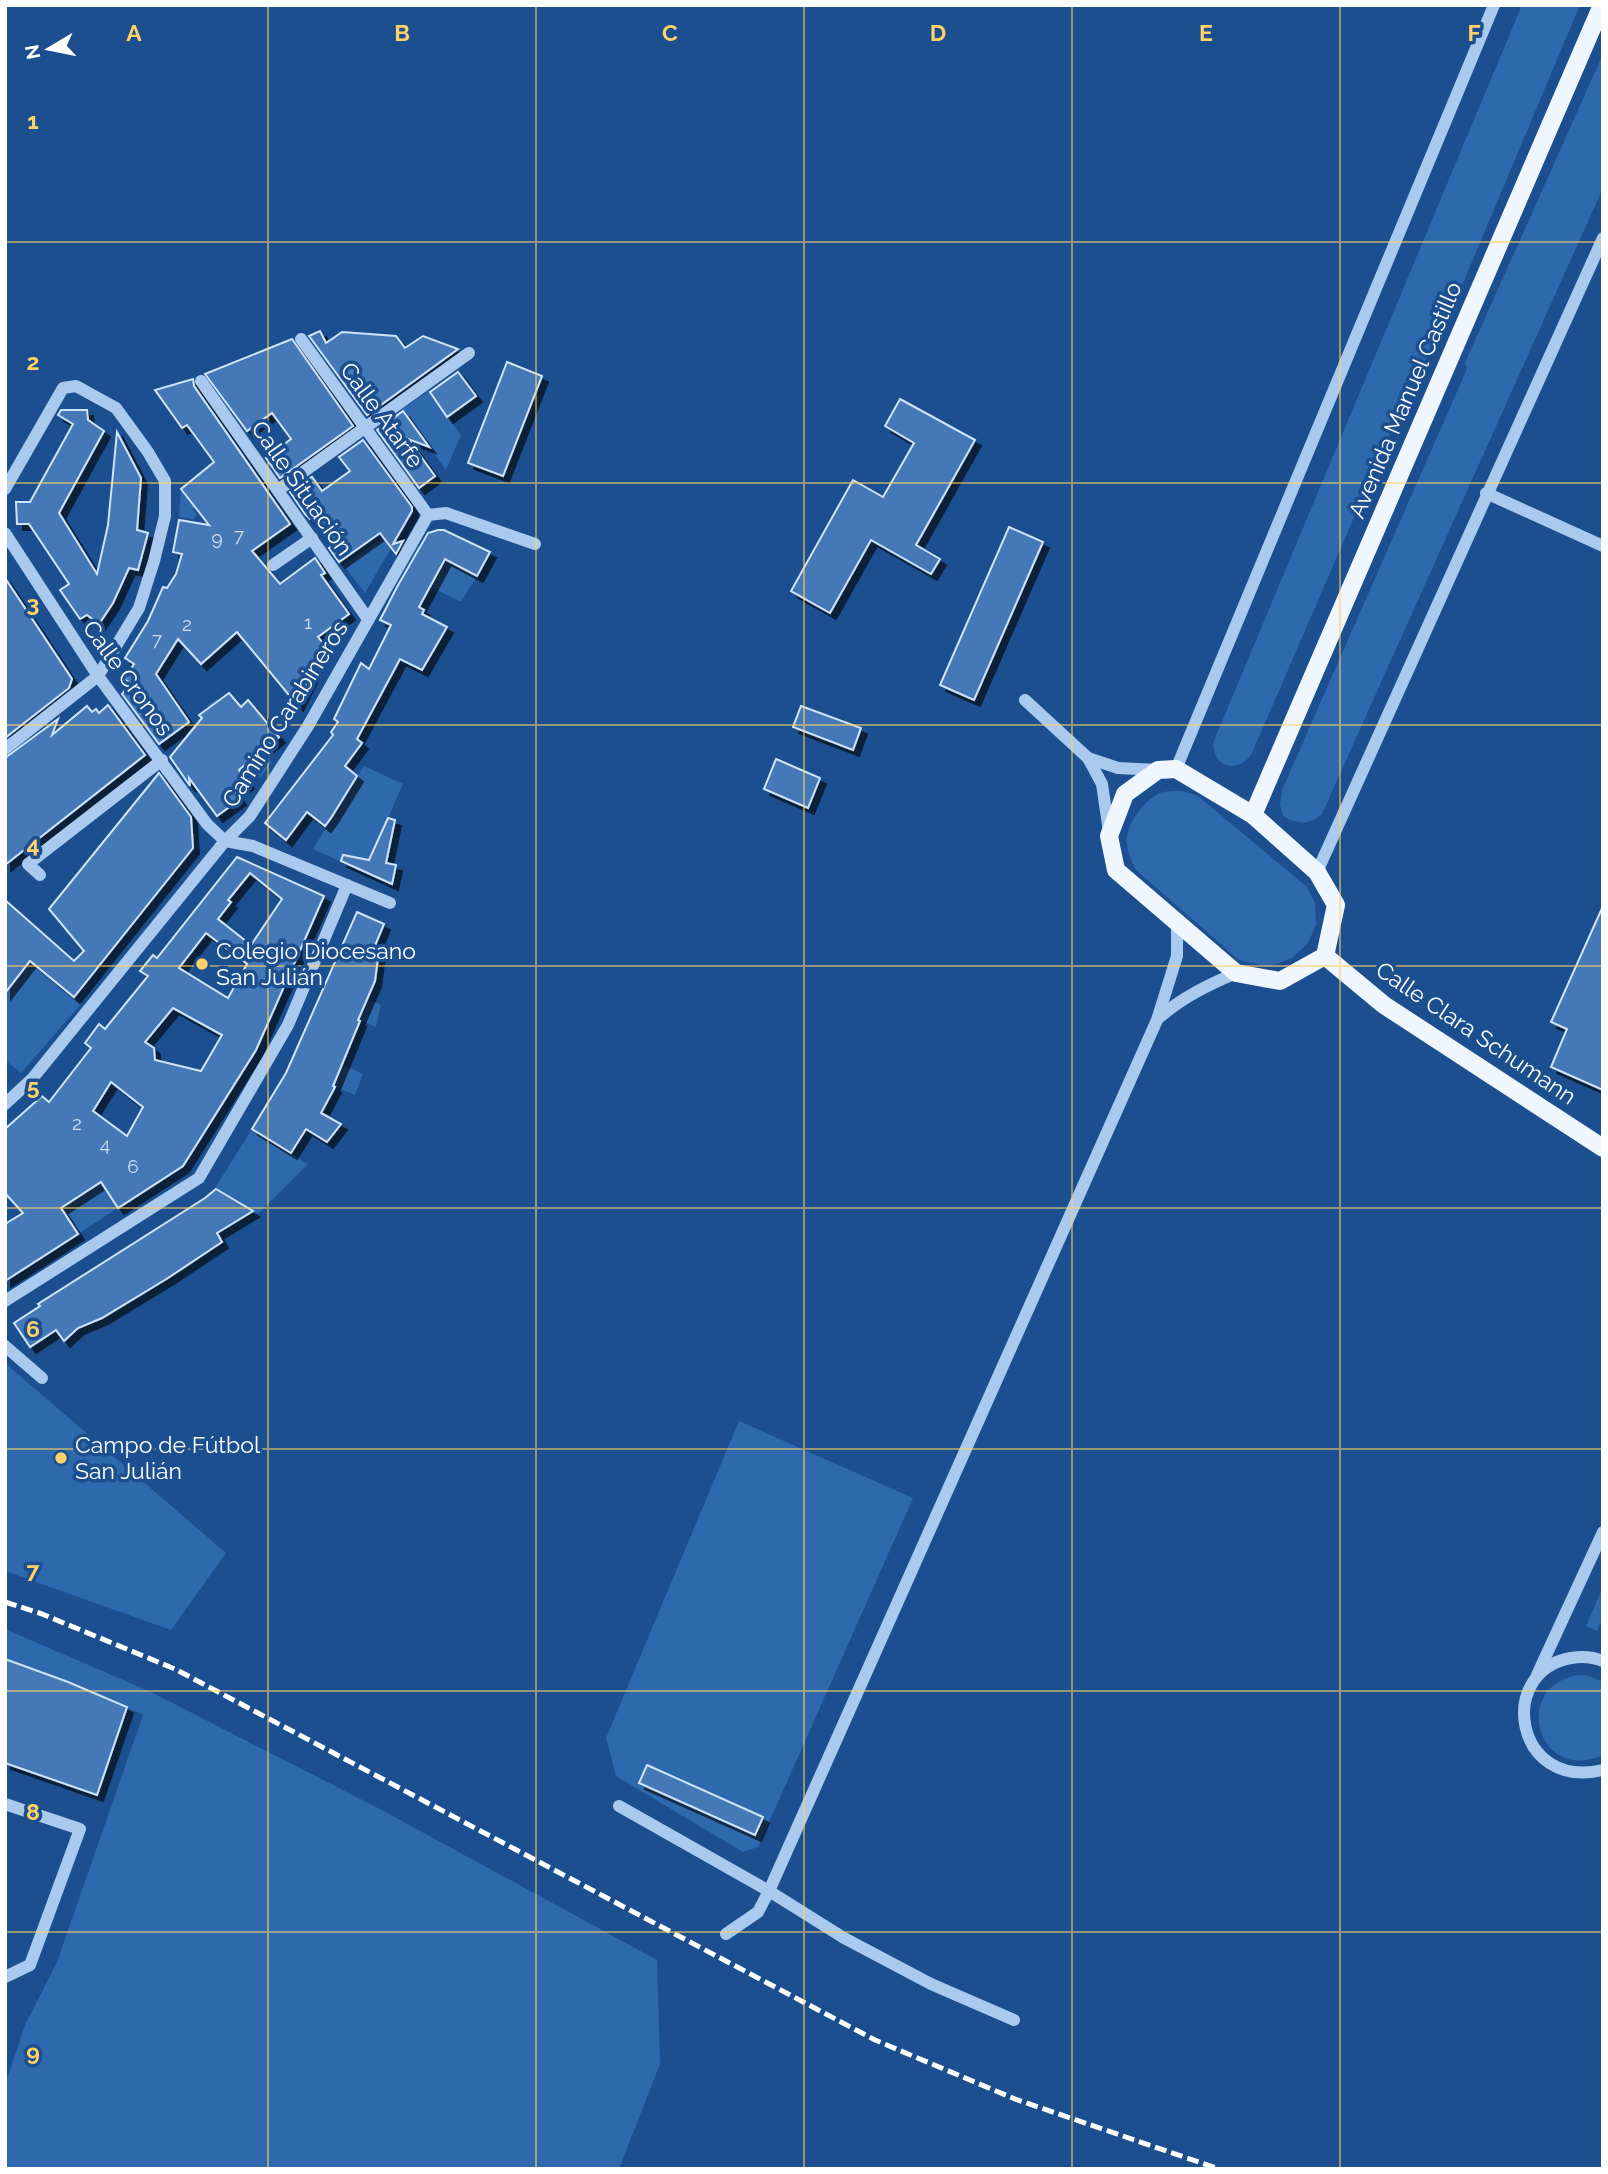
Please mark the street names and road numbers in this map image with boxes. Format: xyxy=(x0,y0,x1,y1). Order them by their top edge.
street label: Avenida Manuel Castillo xyxy=(1342,278,1467,522)
street label: Calle Atarfe xyxy=(335,357,430,473)
street label: Calle Situación xyxy=(246,415,359,560)
street label: Calle Cronos xyxy=(78,615,179,740)
street label: Camino Carabineros xyxy=(216,615,353,812)
street label: Calle Clara Schumann xyxy=(1371,956,1581,1110)

